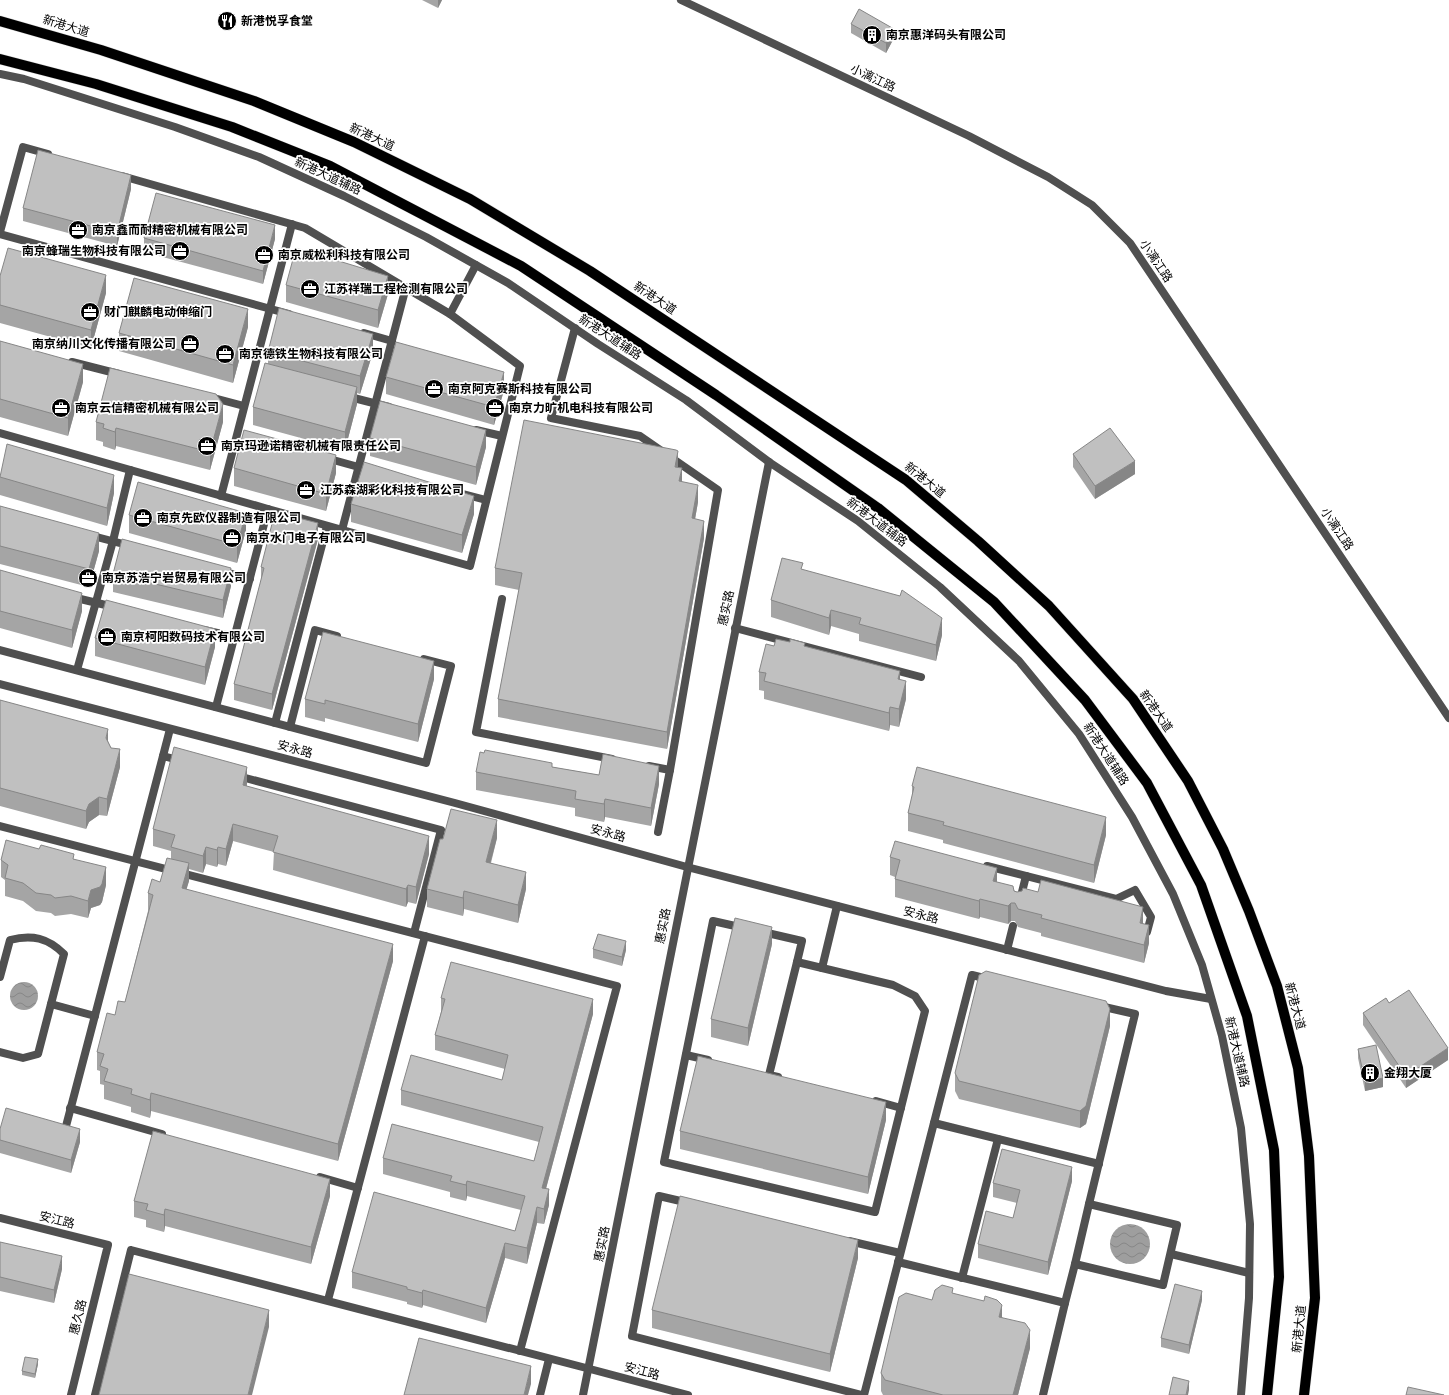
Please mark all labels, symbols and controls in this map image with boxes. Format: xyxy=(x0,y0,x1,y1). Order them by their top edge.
restaurant icon: 新港悦孚食堂 xyxy=(216,10,238,32)
street label: 新港大道 xyxy=(41,11,91,39)
place label: 新港悦孚食堂 xyxy=(241,13,313,27)
building icon: 南京惠洋码头有限公司 xyxy=(861,24,883,46)
place label: 南京惠洋码头有限公司 xyxy=(886,27,1006,41)
street label: 小漓江路 xyxy=(849,61,898,94)
street label: 新港大道 xyxy=(348,120,397,153)
street label: 新港大道辅路 xyxy=(293,154,364,197)
office icon: 南京鑫而耐精密机械有限公司 xyxy=(67,219,89,241)
place label: 南京鑫而耐精密机械有限公司 xyxy=(92,222,248,236)
street label: 小漓江路 xyxy=(1138,237,1176,284)
office icon: 南京蜂瑞生物科技有限公司 xyxy=(169,240,191,262)
place label: 南京蜂瑞生物科技有限公司 xyxy=(22,243,166,257)
office icon: 南京威松利科技有限公司 xyxy=(253,244,275,266)
place label: 南京威松利科技有限公司 xyxy=(278,247,410,261)
office icon: 江苏祥瑞工程检测有限公司 xyxy=(299,278,321,300)
street label: 新港大道 xyxy=(632,278,679,316)
place label: 江苏祥瑞工程检测有限公司 xyxy=(324,281,468,295)
office icon: 财门麒麟电动伸缩门 xyxy=(79,301,101,323)
place label: 财门麒麟电动伸缩门 xyxy=(104,304,212,318)
street label: 新港大道辅路 xyxy=(577,311,645,362)
office icon: 南京纳川文化传播有限公司 xyxy=(179,333,201,355)
place label: 南京纳川文化传播有限公司 xyxy=(32,336,176,350)
office icon: 南京德铁生物科技有限公司 xyxy=(214,343,236,365)
place label: 南京德铁生物科技有限公司 xyxy=(239,346,383,360)
office icon: 南京阿克赛斯科技有限公司 xyxy=(423,378,445,400)
place label: 南京阿克赛斯科技有限公司 xyxy=(448,381,592,395)
office icon: 南京云信精密机械有限公司 xyxy=(50,397,72,419)
office icon: 南京力旷机电科技有限公司 xyxy=(484,397,506,419)
place label: 南京云信精密机械有限公司 xyxy=(75,400,219,414)
place label: 南京力旷机电科技有限公司 xyxy=(509,400,653,414)
office icon: 南京玛逊诺精密机械有限责任公司 xyxy=(196,435,218,457)
place label: 南京玛逊诺精密机械有限责任公司 xyxy=(221,438,401,452)
street label: 新港大道 xyxy=(903,459,949,500)
office icon: 江苏森湖彩化科技有限公司 xyxy=(295,479,317,501)
place label: 江苏森湖彩化科技有限公司 xyxy=(320,482,464,496)
street label: 新港大道辅路 xyxy=(845,494,911,548)
street label: 小漓江路 xyxy=(1319,505,1357,552)
office icon: 南京先欧仪器制造有限公司 xyxy=(132,507,154,529)
place label: 南京先欧仪器制造有限公司 xyxy=(157,510,301,524)
office icon: 南京水门电子有限公司 xyxy=(221,527,243,549)
place label: 南京水门电子有限公司 xyxy=(246,530,366,544)
office icon: 南京苏浩宁岩贸易有限公司 xyxy=(77,567,99,589)
place label: 南京苏浩宁岩贸易有限公司 xyxy=(102,570,246,584)
street label: 惠实路 xyxy=(714,589,736,627)
office icon: 南京柯阳数码技术有限公司 xyxy=(96,626,118,648)
place label: 南京柯阳数码技术有限公司 xyxy=(121,629,265,643)
street label: 新港大道 xyxy=(1137,687,1176,734)
street label: 新港大道辅路 xyxy=(1081,719,1132,787)
street label: 安永路 xyxy=(276,737,314,759)
street label: 安永路 xyxy=(589,821,627,843)
street label: 安永路 xyxy=(902,903,940,925)
street label: 惠实路 xyxy=(652,907,672,945)
street label: 新港大道 xyxy=(1283,981,1309,1031)
street label: 新港大道辅路 xyxy=(1223,1015,1253,1088)
building icon: 金翔大厦 xyxy=(1359,1062,1381,1084)
place label: 金翔大厦 xyxy=(1384,1065,1432,1079)
street label: 安江路 xyxy=(38,1208,76,1230)
street label: 惠实路 xyxy=(591,1225,611,1263)
street label: 惠久路 xyxy=(66,1298,88,1336)
street label: 新港大道 xyxy=(1289,1304,1307,1354)
street label: 安江路 xyxy=(623,1359,661,1381)

